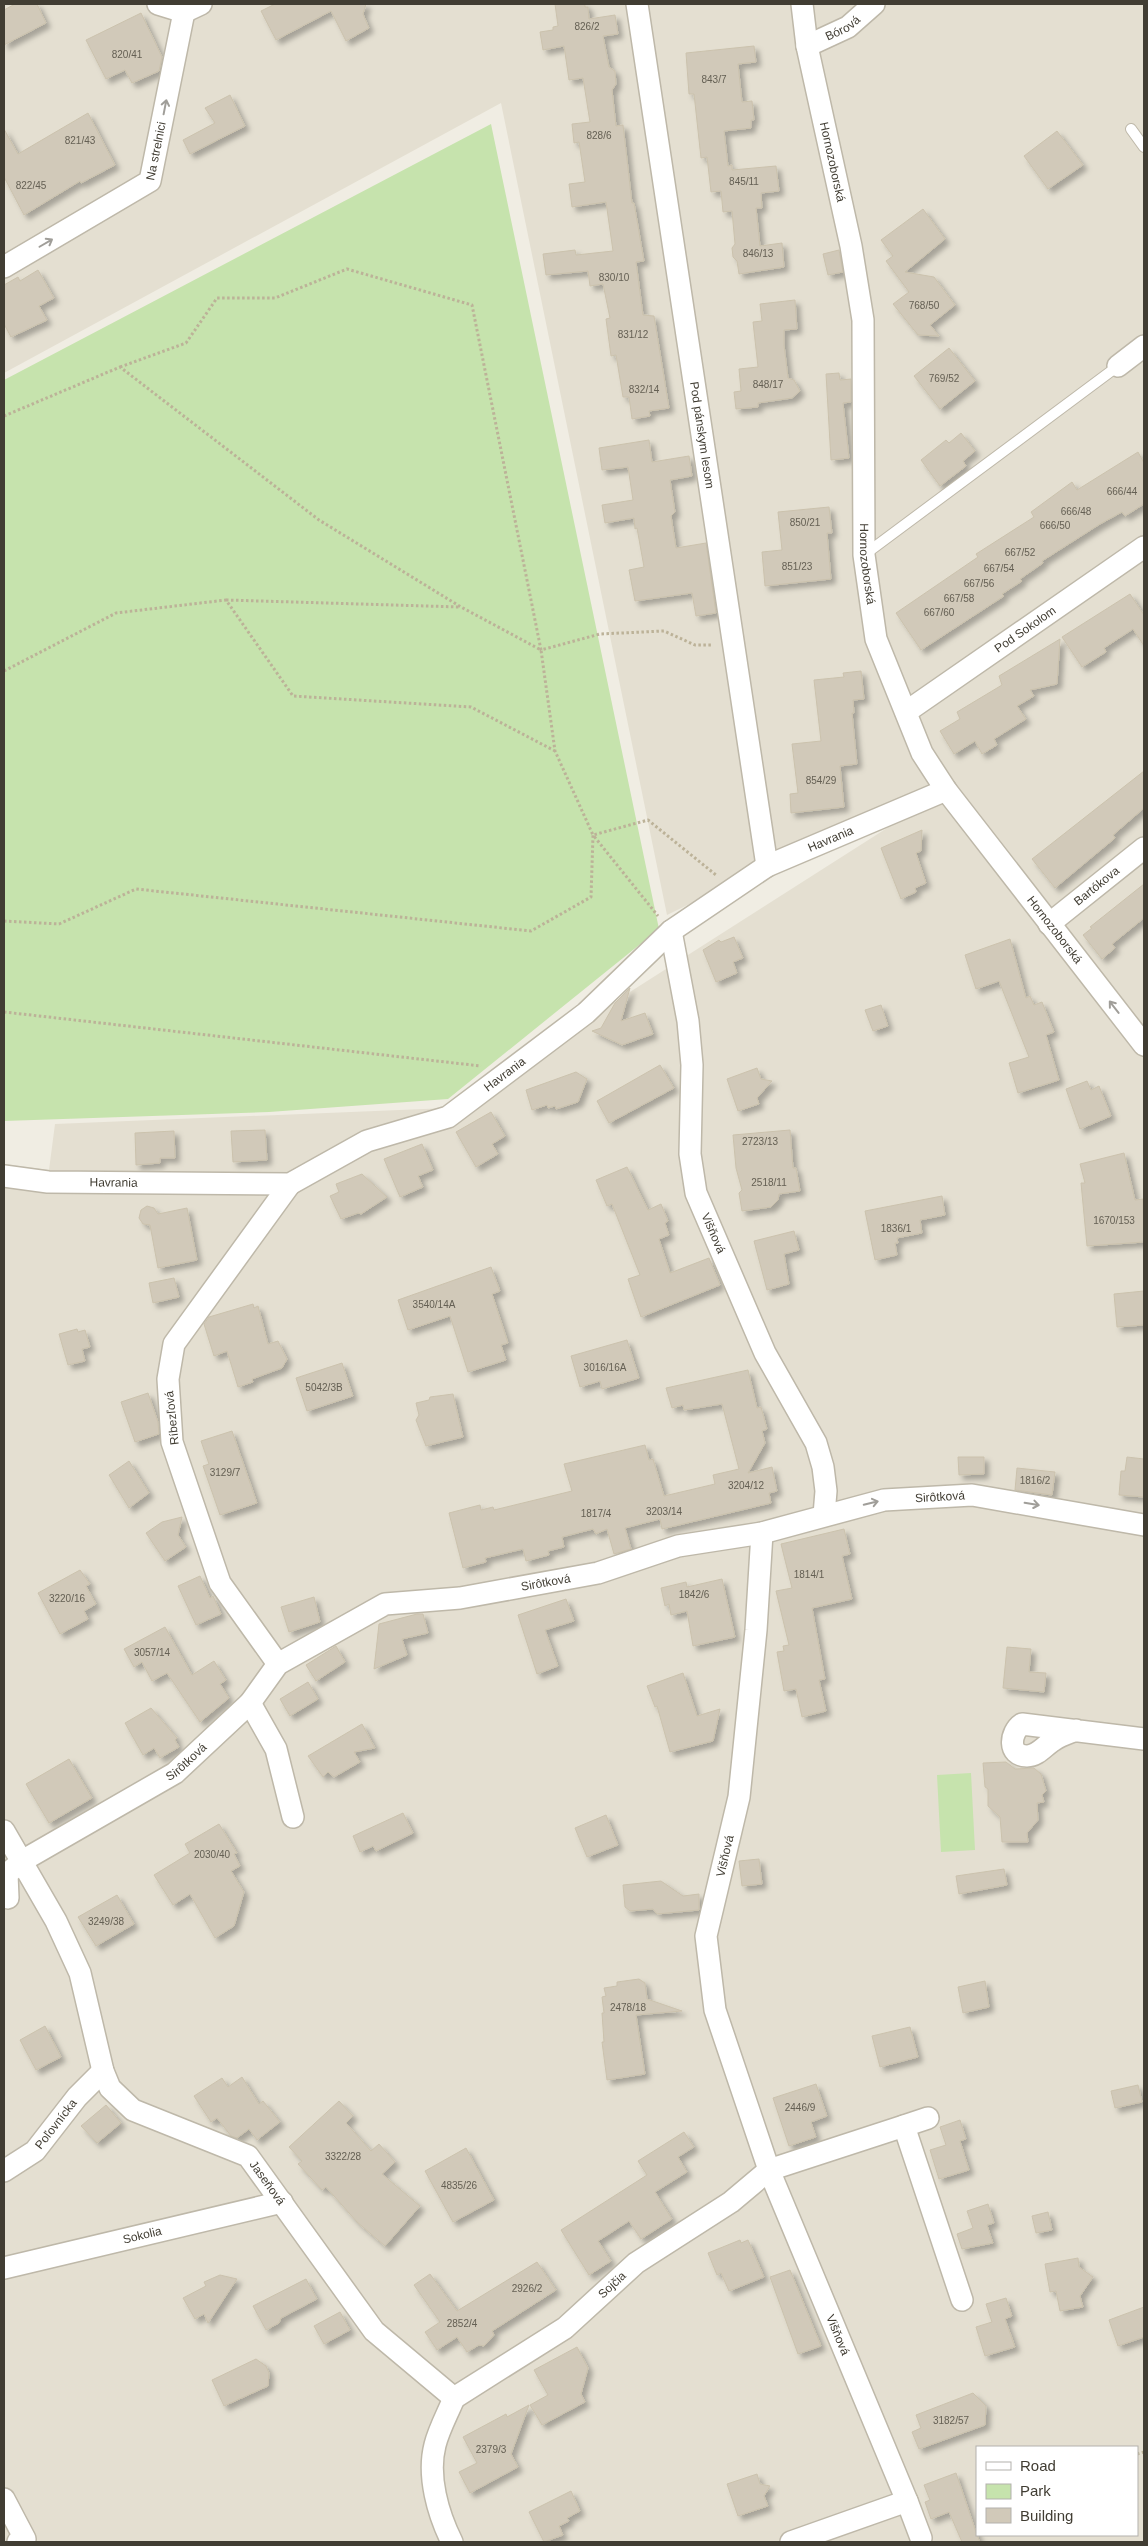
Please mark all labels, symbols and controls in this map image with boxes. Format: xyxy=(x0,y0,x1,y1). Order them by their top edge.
street label: Bórová xyxy=(823,12,863,44)
house number: 826/2 xyxy=(574,21,600,32)
house number: 820/41 xyxy=(112,49,143,60)
house number: 843/7 xyxy=(701,74,727,85)
one-way arrow xyxy=(161,99,170,115)
street label: Na strelnici xyxy=(143,121,169,182)
street label: Hornozoborská xyxy=(817,121,848,204)
house number: 828/6 xyxy=(586,130,612,141)
house number: 821/43 xyxy=(65,135,96,146)
house number: 845/11 xyxy=(729,176,759,187)
house number: 822/45 xyxy=(16,180,47,191)
one-way arrow xyxy=(38,237,52,247)
house number: 846/13 xyxy=(743,248,774,259)
house number: 830/10 xyxy=(599,272,630,283)
house number: 768/50 xyxy=(909,300,940,311)
house number: 831/12 xyxy=(618,329,649,340)
house number: 769/52 xyxy=(929,373,960,384)
house number: 848/17 xyxy=(753,379,784,390)
street label: Pod pánskym lesom xyxy=(687,381,717,490)
house number: 832/14 xyxy=(629,384,660,395)
house number: 666/44 xyxy=(1107,486,1138,497)
house number: 666/48 xyxy=(1061,506,1092,517)
house number: 850/21 xyxy=(790,517,821,528)
house number: 666/50 xyxy=(1040,520,1071,531)
street label: Hornozoborská xyxy=(857,523,878,605)
house number: 667/52 xyxy=(1005,547,1036,558)
house number: 851/23 xyxy=(782,561,813,572)
house number: 667/54 xyxy=(984,563,1015,574)
house number: 667/56 xyxy=(964,578,995,589)
house number: 667/58 xyxy=(944,593,975,604)
street label: Pod Sokolom xyxy=(992,603,1059,656)
house number: 667/60 xyxy=(924,607,955,618)
house number: 854/29 xyxy=(806,775,837,786)
street label: Havrania xyxy=(806,823,856,855)
street label: Bartókova xyxy=(1071,863,1122,908)
street label: Hornozoborská xyxy=(1024,893,1085,967)
one-way arrow xyxy=(1109,1000,1119,1014)
street label: Havrania xyxy=(481,1054,528,1094)
house number: 2723/13 xyxy=(742,1136,779,1147)
street label: Havrania xyxy=(89,1175,138,1190)
house number: 2518/11 xyxy=(751,1177,787,1188)
street label: Višňová xyxy=(698,1211,728,1256)
house number: 1670/153 xyxy=(1093,1215,1135,1226)
house number: 1836/1 xyxy=(881,1223,912,1234)
house number: 3540/14A xyxy=(413,1299,456,1310)
house number: 3016/16A xyxy=(584,1362,627,1373)
house number: 5042/3B xyxy=(305,1382,343,1393)
street label: Ríbezľová xyxy=(162,1390,182,1446)
house number: 3129/7 xyxy=(210,1467,241,1478)
house number: 1816/2 xyxy=(1020,1475,1051,1486)
house number: 3204/12 xyxy=(728,1480,765,1491)
street label: Sirôtková xyxy=(915,1488,966,1505)
one-way arrow xyxy=(863,1498,879,1507)
one-way arrow xyxy=(1024,1500,1040,1510)
house number: 3203/14 xyxy=(646,1506,683,1517)
house number: 1817/4 xyxy=(581,1508,612,1519)
house number: 1814/1 xyxy=(794,1569,825,1580)
street label: Sirôtková xyxy=(520,1571,572,1594)
house number: 1842/6 xyxy=(679,1589,710,1600)
house number: 3220/16 xyxy=(49,1593,86,1604)
house number: 3057/14 xyxy=(134,1647,171,1658)
street label: Sirôtková xyxy=(163,1740,210,1784)
street label: Višňová xyxy=(713,1833,737,1878)
house number: 2030/40 xyxy=(194,1849,231,1860)
house number: 3249/38 xyxy=(88,1916,125,1927)
house number: 2478/18 xyxy=(610,2002,647,2013)
street label: Poľovnícka xyxy=(32,2096,80,2152)
house number: 2446/9 xyxy=(785,2102,816,2113)
house number: 3322/28 xyxy=(325,2151,362,2162)
street label: Jaseňová xyxy=(247,2158,288,2208)
house number: 4835/26 xyxy=(441,2180,478,2191)
street label: Sokolia xyxy=(121,2224,163,2247)
street label: Sojčia xyxy=(595,2269,629,2301)
house number: 2926/2 xyxy=(512,2283,543,2294)
street label: Višňová xyxy=(823,2313,853,2358)
house number: 2852/4 xyxy=(447,2318,478,2329)
house number: 3182/57 xyxy=(933,2415,970,2426)
house number: 2379/3 xyxy=(476,2444,507,2455)
legend xyxy=(976,2446,1138,2536)
text: Road xyxy=(1020,2457,1056,2474)
text: Park xyxy=(1020,2482,1051,2499)
text: Building xyxy=(1020,2507,1073,2524)

